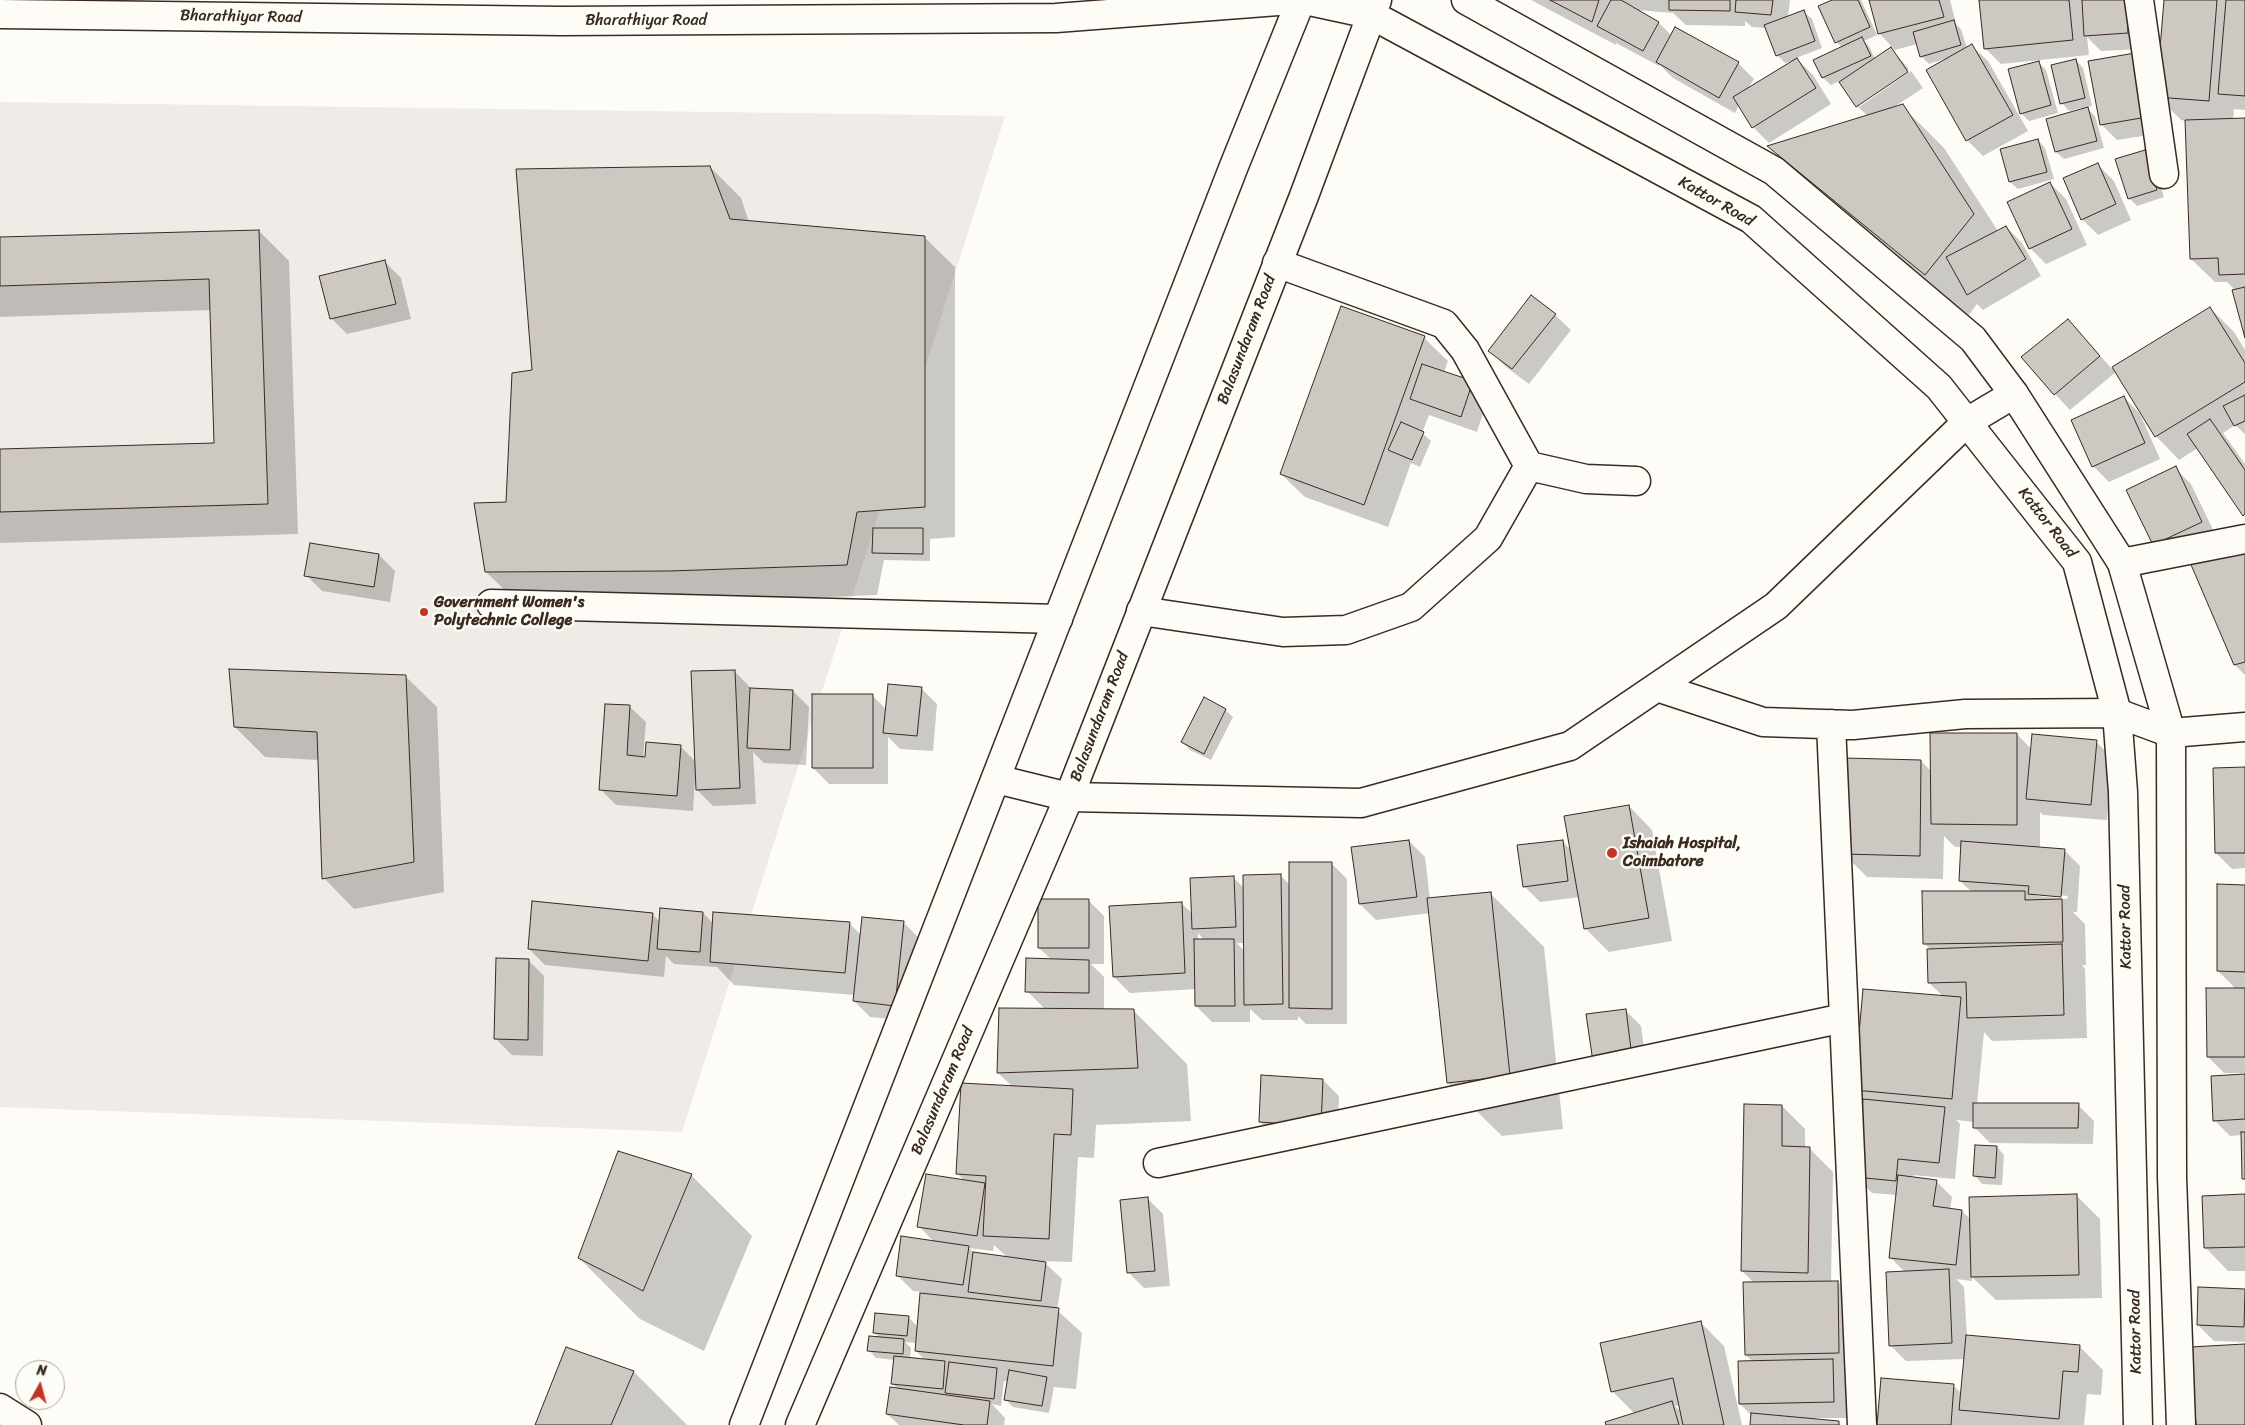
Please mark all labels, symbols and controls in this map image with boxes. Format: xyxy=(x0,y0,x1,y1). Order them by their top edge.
street label: Bharathiyar Road xyxy=(180,6,302,28)
street label: Bharathiyar Road xyxy=(585,11,707,31)
street label: Kattor Road xyxy=(1675,173,1757,231)
street label: Balasundaram Road xyxy=(1213,273,1281,407)
street label: Kattor Road xyxy=(2014,484,2080,562)
place label: Government Women's Polytechnic College xyxy=(434,593,584,631)
marker: Government Women's Polytechnic College xyxy=(418,606,430,618)
street label: Balasundaram Road xyxy=(1066,650,1134,784)
place label: Ishaiah Hospital, Coimbatore xyxy=(1623,834,1741,872)
marker: Ishaiah Hospital, Coimbatore xyxy=(1605,846,1619,860)
street label: Kattor Road xyxy=(2116,885,2136,969)
street label: Balasundaram Road xyxy=(907,1024,979,1158)
street label: Kattor Road xyxy=(2126,1290,2146,1374)
text: N xyxy=(35,1358,48,1384)
north arrow xyxy=(15,1360,65,1410)

